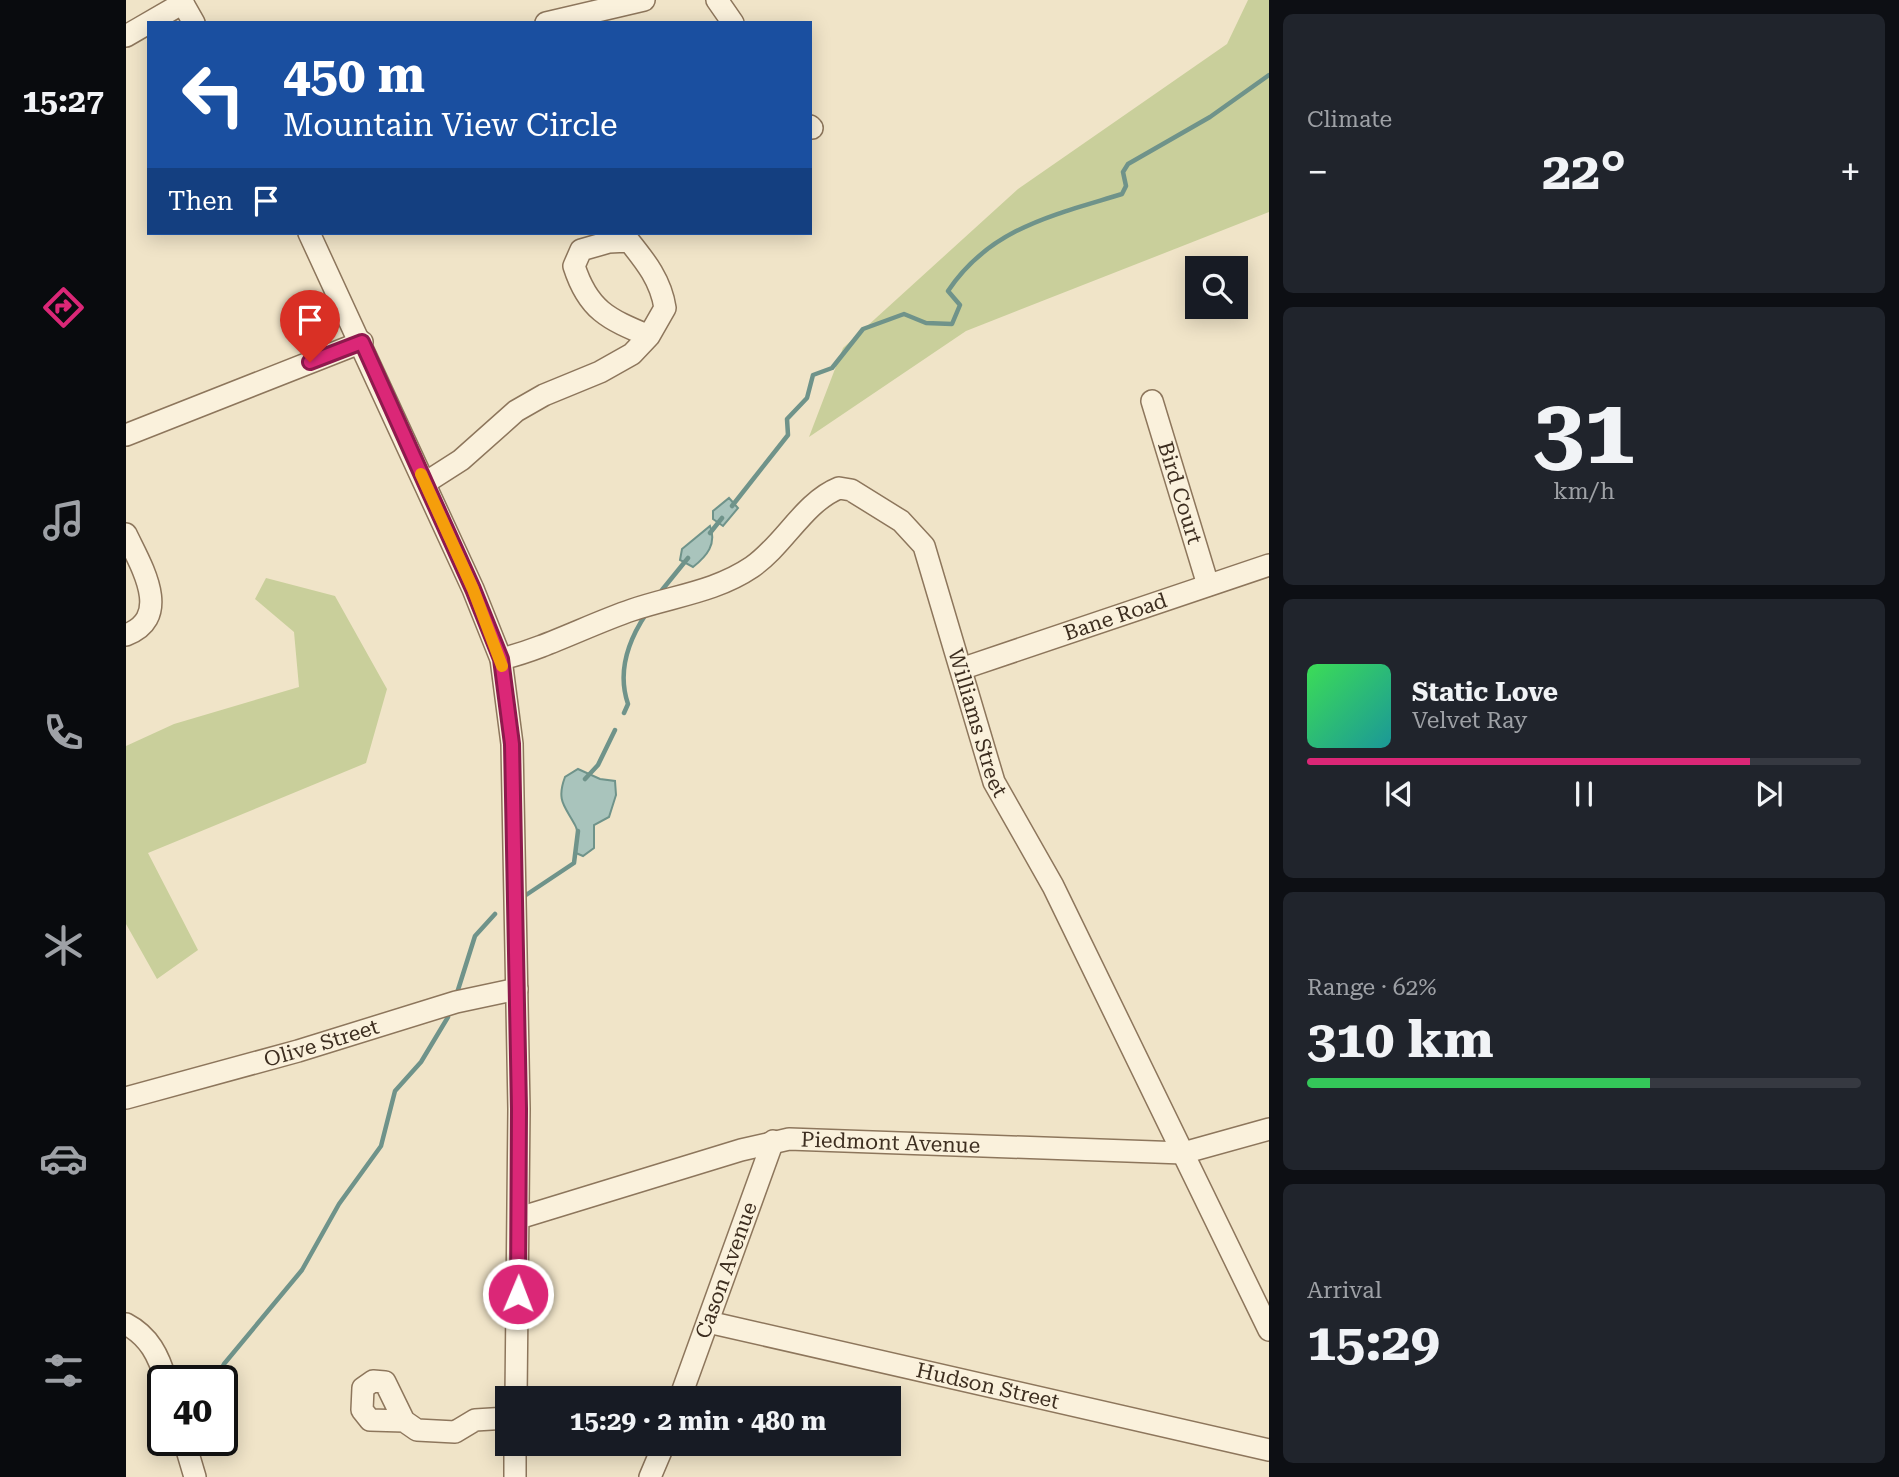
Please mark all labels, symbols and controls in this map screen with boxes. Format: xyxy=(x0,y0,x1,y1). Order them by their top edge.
text: 450 m xyxy=(283,47,425,104)
icon: left xyxy=(168,49,259,140)
text: 15:27 xyxy=(22,82,104,120)
text: Mountain View Circle xyxy=(283,106,618,144)
text: Climate xyxy=(1307,106,1392,133)
text: 22° xyxy=(1542,141,1626,202)
text: − xyxy=(1307,150,1328,194)
text: + xyxy=(1840,150,1861,194)
icon: arrive xyxy=(247,182,285,220)
text: Then xyxy=(168,186,233,216)
map controls xyxy=(1185,256,1248,319)
button: search xyxy=(1185,256,1248,319)
icon: directions xyxy=(39,283,88,332)
pin xyxy=(280,290,340,362)
icon: arrive xyxy=(291,301,329,339)
text: 31 xyxy=(1533,379,1635,485)
street label: Bird Court xyxy=(1153,439,1207,547)
text: km/h xyxy=(1553,478,1615,505)
icon: music xyxy=(39,496,88,545)
street label: Bane Road xyxy=(1061,588,1171,645)
street label: Williams Street xyxy=(943,646,1012,801)
text: Static Love xyxy=(1412,677,1558,707)
text: Velvet Ray xyxy=(1412,707,1527,734)
icon: phone xyxy=(39,708,88,757)
icon: previous xyxy=(1380,775,1418,813)
icon: pause xyxy=(1565,775,1603,813)
icon: next xyxy=(1750,775,1788,813)
icon: climate xyxy=(39,921,88,970)
text: Range · 62% xyxy=(1307,974,1436,1001)
text: 310 km xyxy=(1307,1009,1494,1070)
street label: Olive Street xyxy=(261,1015,382,1072)
street label: Piedmont Avenue xyxy=(800,1127,981,1158)
icon: car xyxy=(39,1134,88,1183)
street label: Cason Avenue xyxy=(691,1199,762,1342)
position arrow xyxy=(481,1257,555,1331)
text: Arrival xyxy=(1307,1277,1382,1304)
text: 15:29 xyxy=(1307,1312,1440,1373)
icon: filters xyxy=(39,1346,88,1395)
street label: Hudson Street xyxy=(914,1358,1062,1414)
speed limit sign: 40 xyxy=(147,1365,238,1456)
text: 15:29 · 2 min · 480 m xyxy=(570,1406,826,1436)

